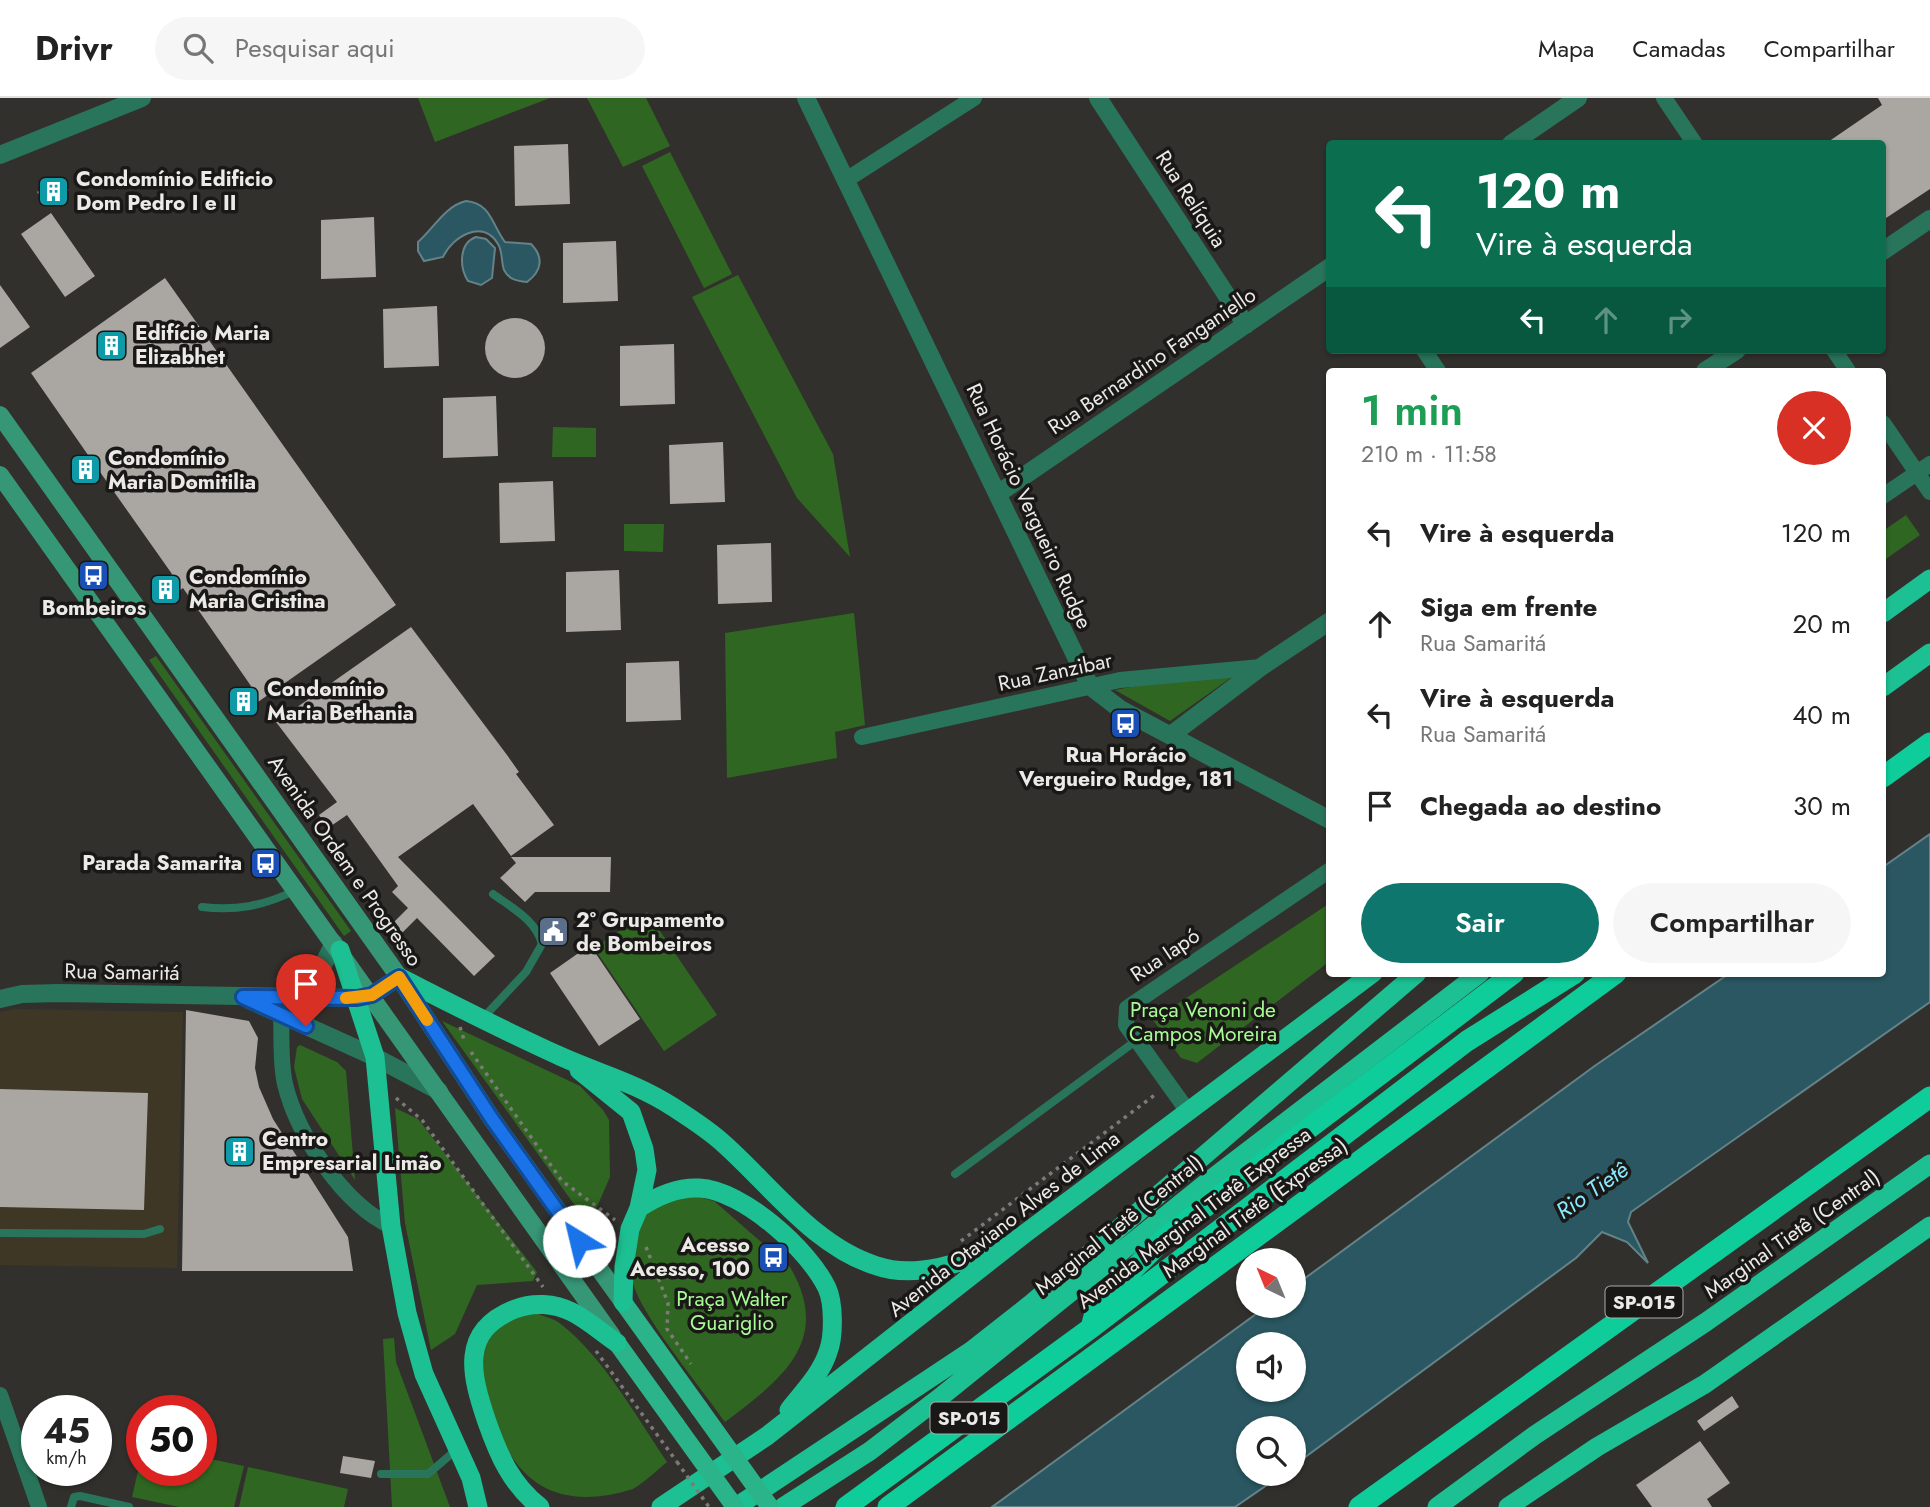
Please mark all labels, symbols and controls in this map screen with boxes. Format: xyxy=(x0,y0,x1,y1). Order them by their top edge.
search box xyxy=(155,17,645,80)
text: Drivr xyxy=(35,25,113,72)
icon: search xyxy=(179,29,217,67)
text: Pesquisar aqui xyxy=(235,29,395,67)
text: Mapa xyxy=(1538,31,1594,66)
text: Camadas xyxy=(1632,31,1725,66)
text: Compartilhar xyxy=(1763,31,1895,66)
street label: Rua Relíquia xyxy=(1148,144,1234,254)
text: 120 m xyxy=(1476,156,1620,226)
place label: Condomínio Edificio Dom Pedro I e II xyxy=(76,164,273,218)
icon: left xyxy=(1361,168,1452,259)
building icon: Condomínio Edificio Dom Pedro I e II xyxy=(36,174,70,208)
text: Vire à esquerda xyxy=(1476,221,1693,267)
street label: Rua Bernardino Fanganiello xyxy=(1042,280,1262,442)
icon: left xyxy=(1514,301,1552,339)
icon: ahead xyxy=(1587,301,1625,339)
icon: right xyxy=(1660,301,1698,339)
place label: Edifício Maria Elizabhet xyxy=(135,318,270,372)
building icon: Edifício Maria Elizabhet xyxy=(95,328,129,362)
street label: Rua Horácio Vergueiro Rudge xyxy=(959,378,1099,634)
text: 1 min xyxy=(1361,380,1463,441)
button: close xyxy=(1777,391,1851,465)
text: 210 m · 11:58 xyxy=(1361,437,1497,471)
place label: Condomínio Maria Domitilia xyxy=(108,443,256,497)
building icon: Condomínio Maria Domitilia xyxy=(68,453,102,487)
icon: left xyxy=(1361,514,1399,552)
text: Vire à esquerda xyxy=(1420,514,1615,552)
text: 120 m xyxy=(1781,514,1851,552)
bus stop icon: Bombeiros xyxy=(77,559,111,593)
place label: Condomínio Maria Cristina xyxy=(189,562,326,616)
building icon: Condomínio Maria Cristina xyxy=(149,572,183,606)
text: Siga em frente xyxy=(1420,588,1597,626)
place label: Bombeiros xyxy=(42,593,147,623)
icon: ahead xyxy=(1361,605,1399,643)
text: 20 m xyxy=(1793,605,1851,643)
text: Rua Samaritá xyxy=(1420,626,1546,660)
street label: Rua Zanzibar xyxy=(995,645,1116,699)
place label: Condomínio Maria Bethania xyxy=(267,674,414,728)
text: Vire à esquerda xyxy=(1420,679,1615,717)
building icon: Condomínio Maria Bethania xyxy=(227,684,261,718)
icon: left xyxy=(1361,696,1399,734)
text: 40 m xyxy=(1792,696,1851,734)
bus stop icon: Rua Horácio Vergueiro Rudge, 181 xyxy=(1109,706,1143,740)
text: Rua Samaritá xyxy=(1420,717,1546,751)
place label: Rua Horácio Vergueiro Rudge, 181 xyxy=(1018,740,1233,794)
street label: Avenida Ordem e Progresso xyxy=(261,749,429,973)
icon: arrive xyxy=(1361,787,1399,825)
text: Chegada ao destino xyxy=(1420,787,1661,825)
text: 30 m xyxy=(1793,787,1851,825)
bus stop icon: Parada Samarita xyxy=(248,846,282,880)
place label: Parada Samarita xyxy=(82,848,242,878)
button: Sair xyxy=(1361,883,1599,963)
button: Compartilhar xyxy=(1613,883,1851,963)
place label: 2º Grupamento de Bombeiros xyxy=(576,905,724,959)
public building icon: 2º Grupamento de Bombeiros xyxy=(536,915,570,949)
street label: Rua Iapó xyxy=(1124,921,1206,989)
pin xyxy=(276,954,336,1026)
street label: Rua Samaritá xyxy=(64,956,180,988)
icon: arrive xyxy=(287,965,325,1003)
park label: Praça Venoni de Campos Moreira xyxy=(1129,995,1277,1049)
street label: Avenida Marginal Tietê Expressa xyxy=(1071,1120,1317,1316)
place label: Centro Empresarial Limão xyxy=(262,1124,442,1178)
street label: Avenida Otaviano Alves de Lima xyxy=(882,1124,1126,1324)
street label: Marginal Tietê (Expressa) xyxy=(1156,1131,1354,1285)
building icon: Centro Empresarial Limão xyxy=(222,1134,256,1168)
street label: Marginal Tietê (Central) xyxy=(1029,1148,1209,1302)
water label: Rio Tietê xyxy=(1549,1152,1636,1227)
street label: Marginal Tietê (Central) xyxy=(1698,1162,1886,1306)
position arrow xyxy=(542,1204,616,1278)
place label: Acesso Acesso, 100 xyxy=(629,1230,750,1284)
bus stop icon: Acesso Acesso, 100 xyxy=(756,1240,790,1274)
north arrow xyxy=(1236,1248,1306,1318)
map controls xyxy=(1236,1248,1306,1486)
park label: Praça Walter Guariglio xyxy=(676,1284,789,1338)
road number: SP-015 xyxy=(1606,1286,1682,1318)
button: sound xyxy=(1236,1332,1306,1402)
speed limit sign: 50 xyxy=(126,1395,217,1486)
road number: SP-015 xyxy=(930,1402,1007,1434)
text: 45 xyxy=(43,1406,90,1456)
button: search xyxy=(1236,1416,1306,1486)
text: km/h xyxy=(46,1445,87,1471)

